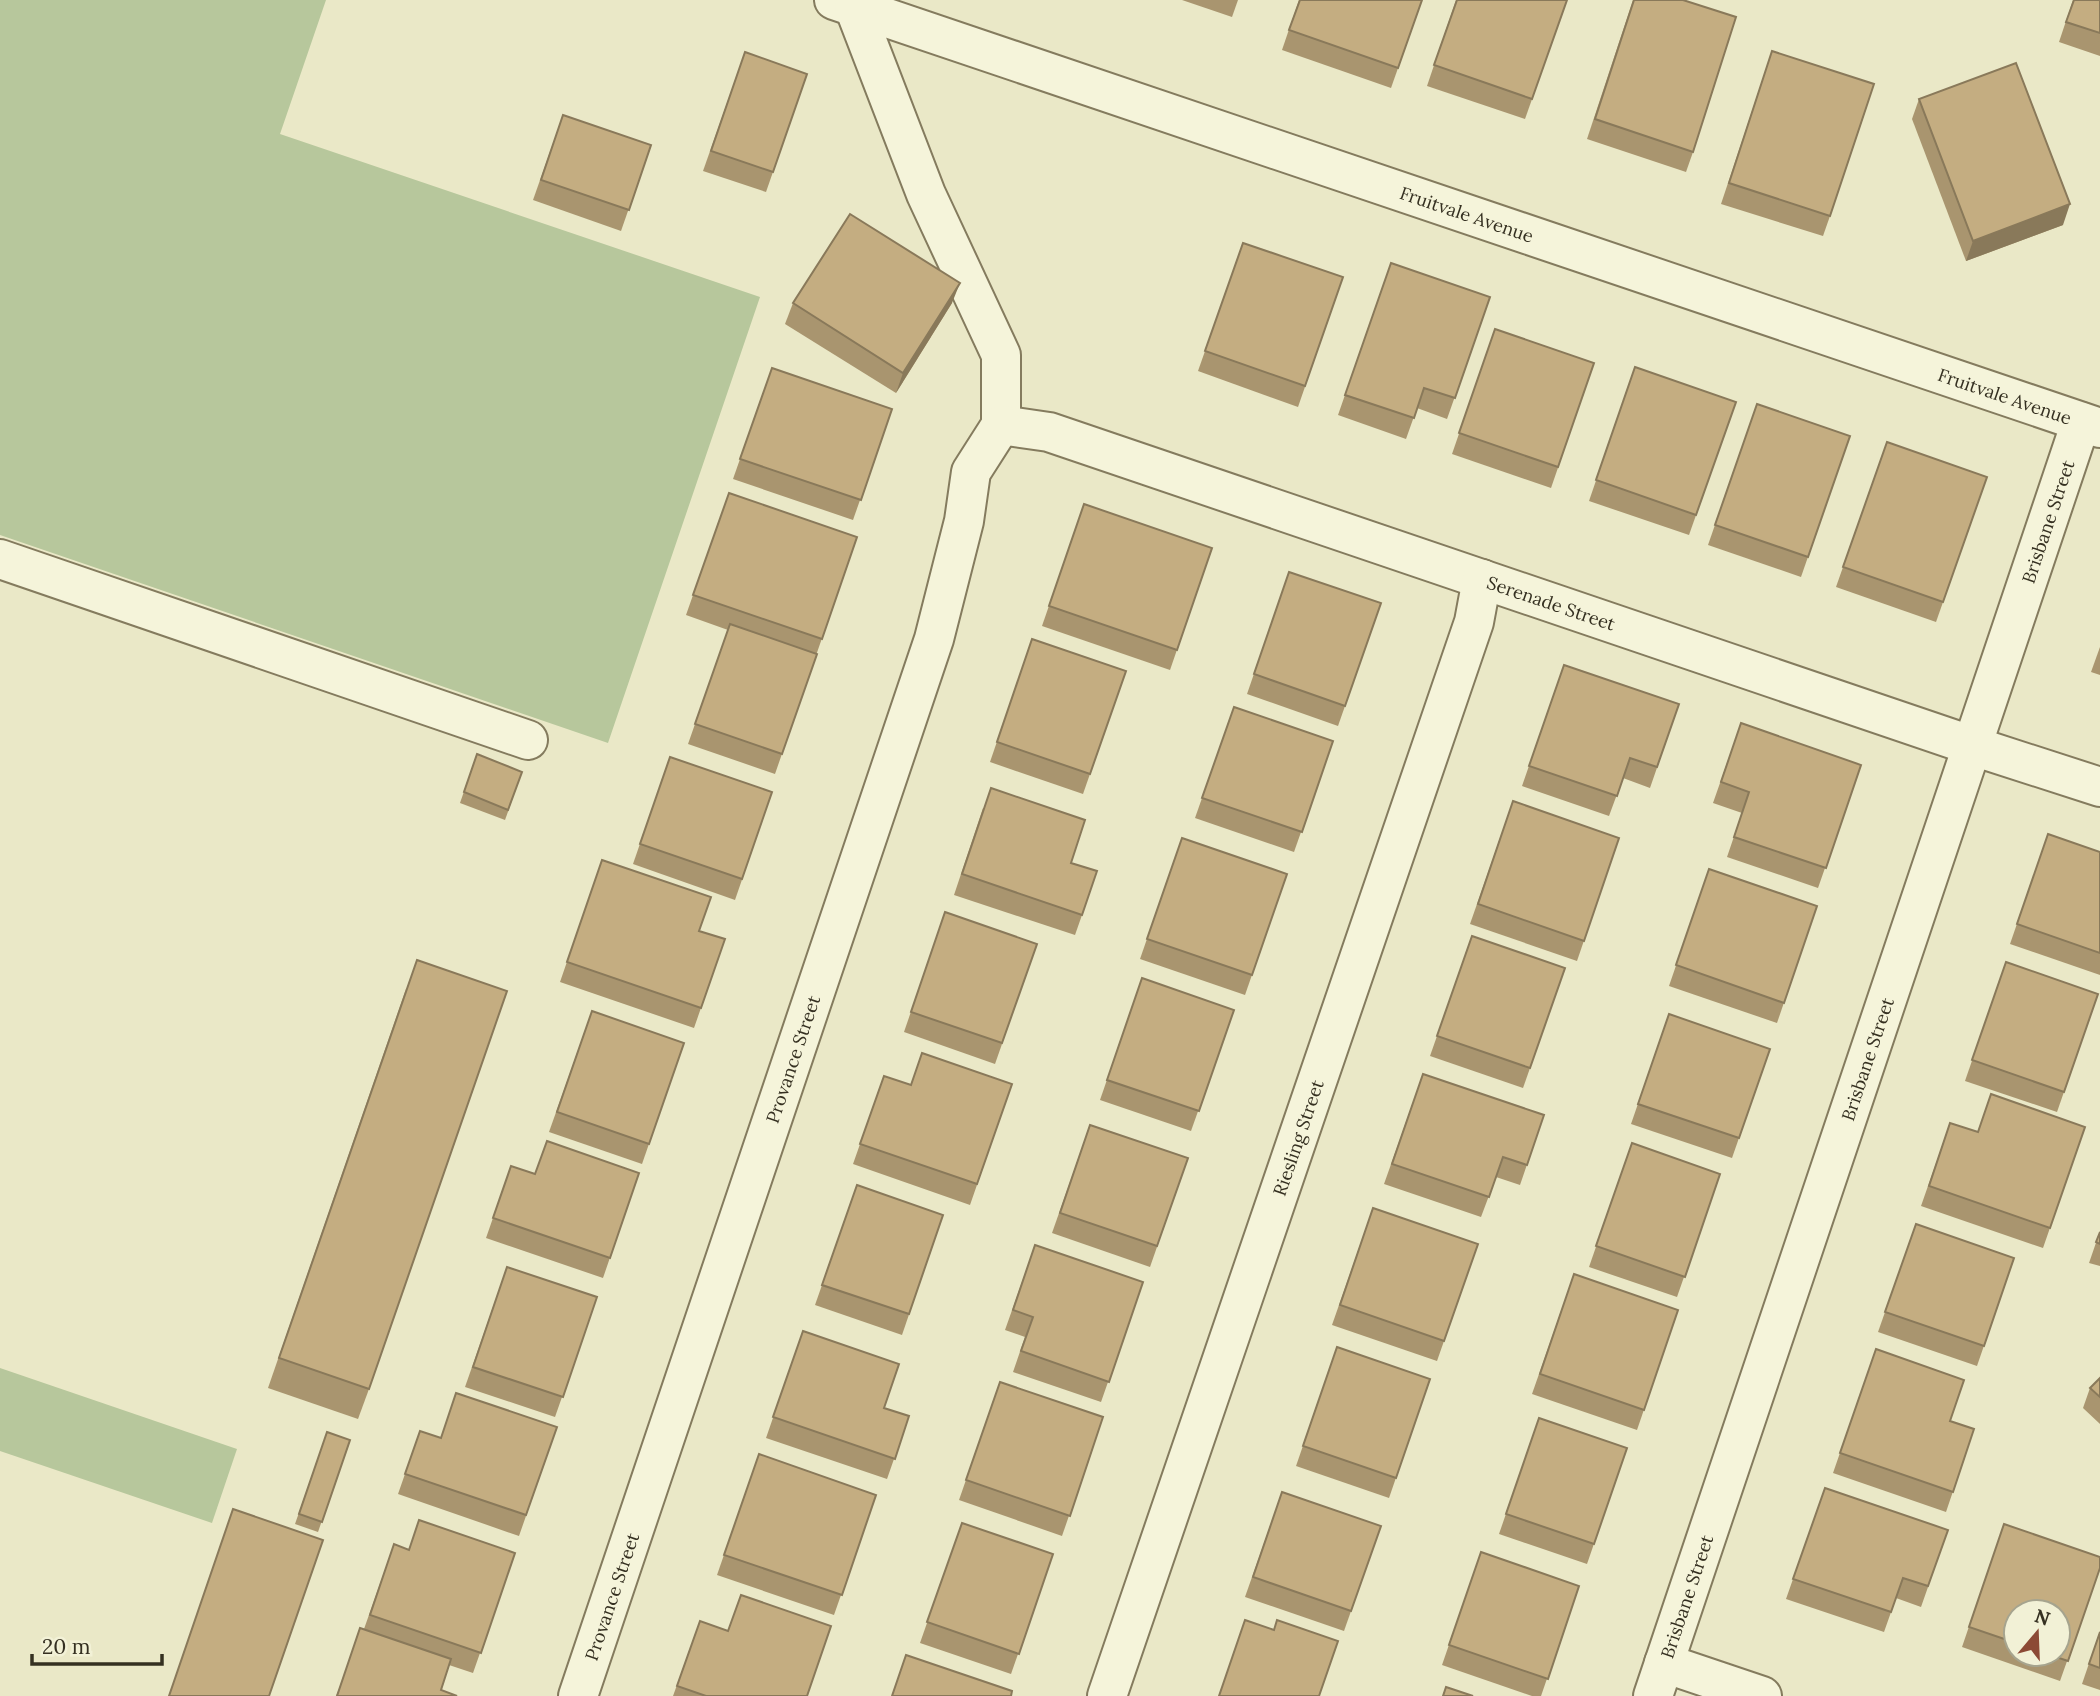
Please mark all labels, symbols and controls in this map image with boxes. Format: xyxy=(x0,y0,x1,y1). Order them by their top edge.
street label: Fruitvale Avenue xyxy=(1397,181,1537,247)
street label: Fruitvale Avenue xyxy=(1935,363,2075,429)
street label: Brisbane Street xyxy=(2016,457,2079,586)
street label: Serenade Street xyxy=(1484,570,1618,635)
street label: Provance Street xyxy=(760,992,825,1126)
street label: Brisbane Street xyxy=(1836,994,1898,1124)
street label: Riesling Street xyxy=(1267,1077,1328,1199)
street label: Provance Street xyxy=(579,1530,644,1663)
street label: Brisbane Street xyxy=(1655,1532,1718,1661)
north arrow xyxy=(2002,1598,2072,1668)
text: N xyxy=(2032,1603,2054,1631)
scale bar xyxy=(32,1622,161,1666)
text: 20 m xyxy=(42,1633,91,1660)

